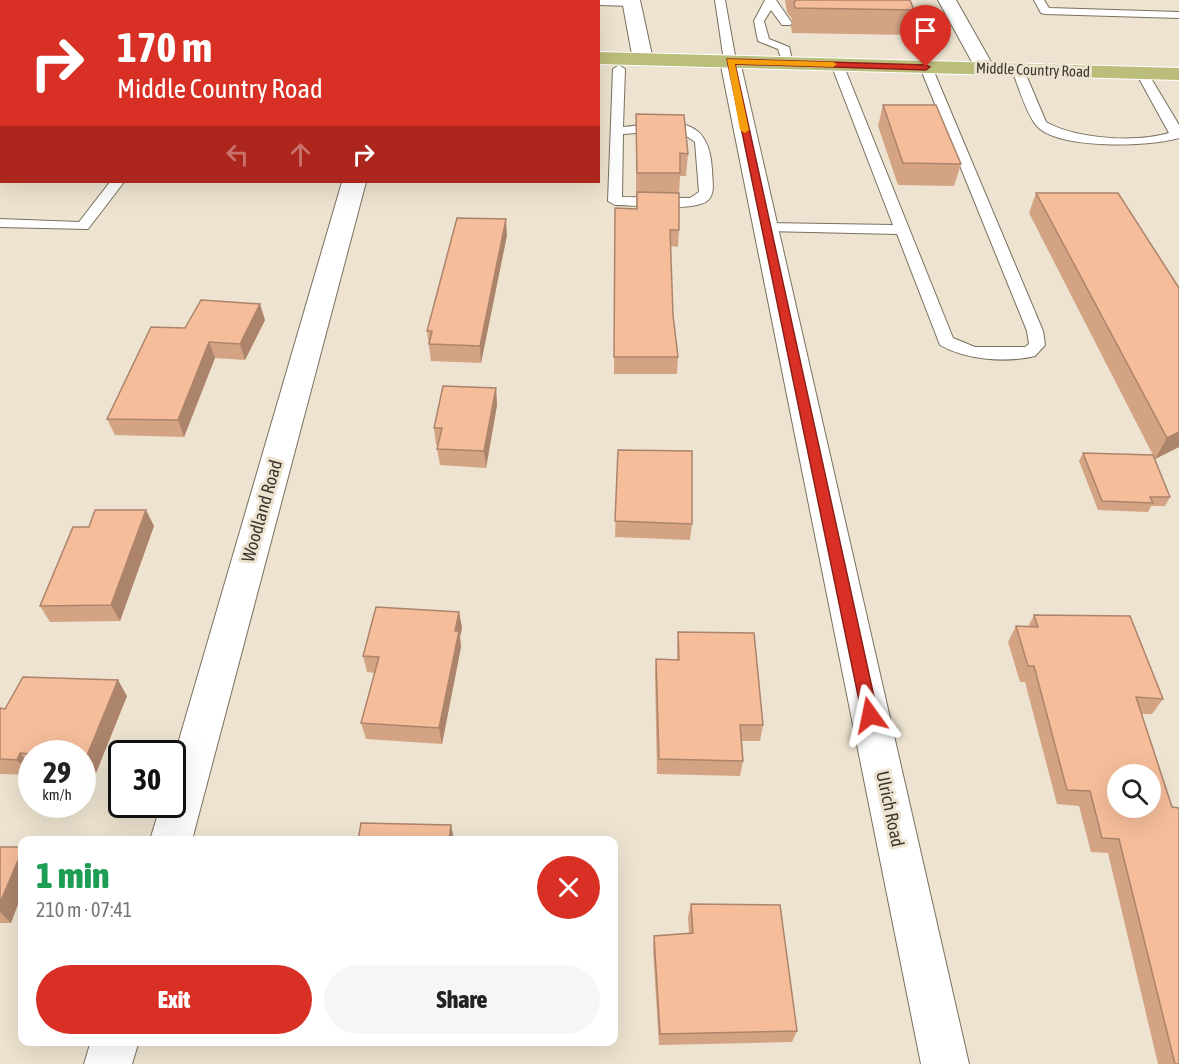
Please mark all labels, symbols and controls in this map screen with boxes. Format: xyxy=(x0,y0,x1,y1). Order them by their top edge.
pin xyxy=(900,5,951,67)
icon: arrive xyxy=(909,14,942,47)
text: 170 m xyxy=(117,23,212,71)
icon: right xyxy=(18,24,96,102)
street label: Middle Country Road xyxy=(976,59,1090,80)
text: Middle Country Road xyxy=(117,73,323,104)
icon: left xyxy=(221,138,254,171)
icon: ahead xyxy=(284,138,317,171)
icon: right xyxy=(347,138,380,171)
street label: Woodland Road xyxy=(237,457,286,564)
position arrow xyxy=(838,683,902,747)
speed limit sign: 30 xyxy=(108,740,186,818)
text: 29 xyxy=(43,755,71,789)
map controls xyxy=(1107,764,1161,818)
button: search xyxy=(1107,764,1161,818)
street label: Ulrich Road xyxy=(872,769,909,849)
text: km/h xyxy=(42,786,72,803)
text: 1 min xyxy=(36,854,110,896)
button: close xyxy=(537,856,600,919)
text: 210 m · 07:41 xyxy=(36,898,132,921)
button: Exit xyxy=(36,965,312,1034)
button: Share xyxy=(324,965,600,1034)

